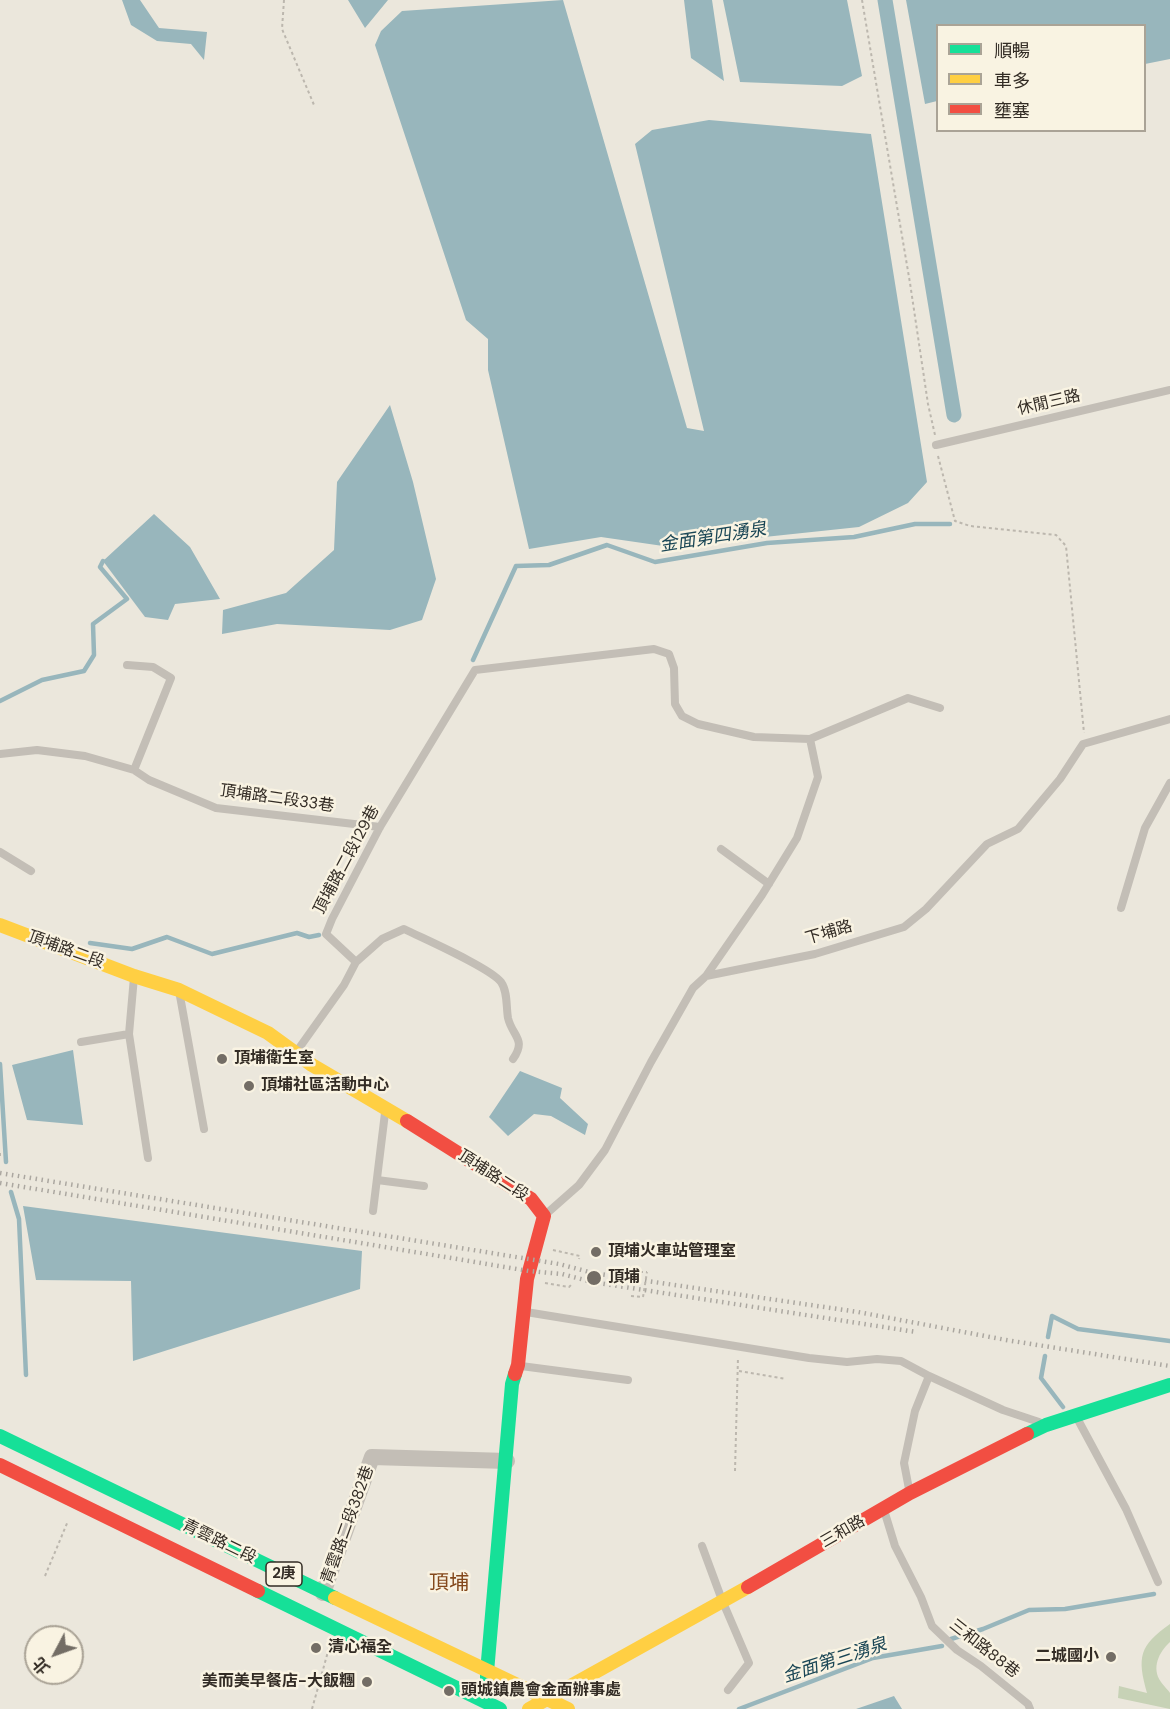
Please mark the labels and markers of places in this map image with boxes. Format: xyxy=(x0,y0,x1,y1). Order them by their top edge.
place label: 頂埔衛生室 xyxy=(234,1049,314,1069)
marker: 頂埔衛生室 xyxy=(215,1052,229,1066)
place label: 頂埔社區活動中心 xyxy=(261,1076,389,1096)
marker: 頂埔社區活動中心 xyxy=(242,1079,256,1093)
place label: 頂埔火車站管理室 xyxy=(608,1242,736,1262)
marker: 頂埔火車站管理室 xyxy=(589,1245,603,1259)
place label: 頂埔 xyxy=(608,1268,640,1288)
marker: 頂埔 xyxy=(585,1269,603,1287)
place label: 清心福全 xyxy=(328,1638,392,1658)
marker: 清心福全 xyxy=(309,1641,323,1655)
place label: 二城國小 xyxy=(1035,1647,1099,1667)
marker: 二城國小 xyxy=(1104,1650,1118,1664)
place label: 美而美早餐店-大飯糰 xyxy=(202,1672,355,1692)
marker: 美而美早餐店-大飯糰 xyxy=(360,1675,374,1689)
place label: 頭城鎮農會金面辦事處 xyxy=(461,1681,621,1701)
marker: 頭城鎮農會金面辦事處 xyxy=(442,1684,456,1698)

